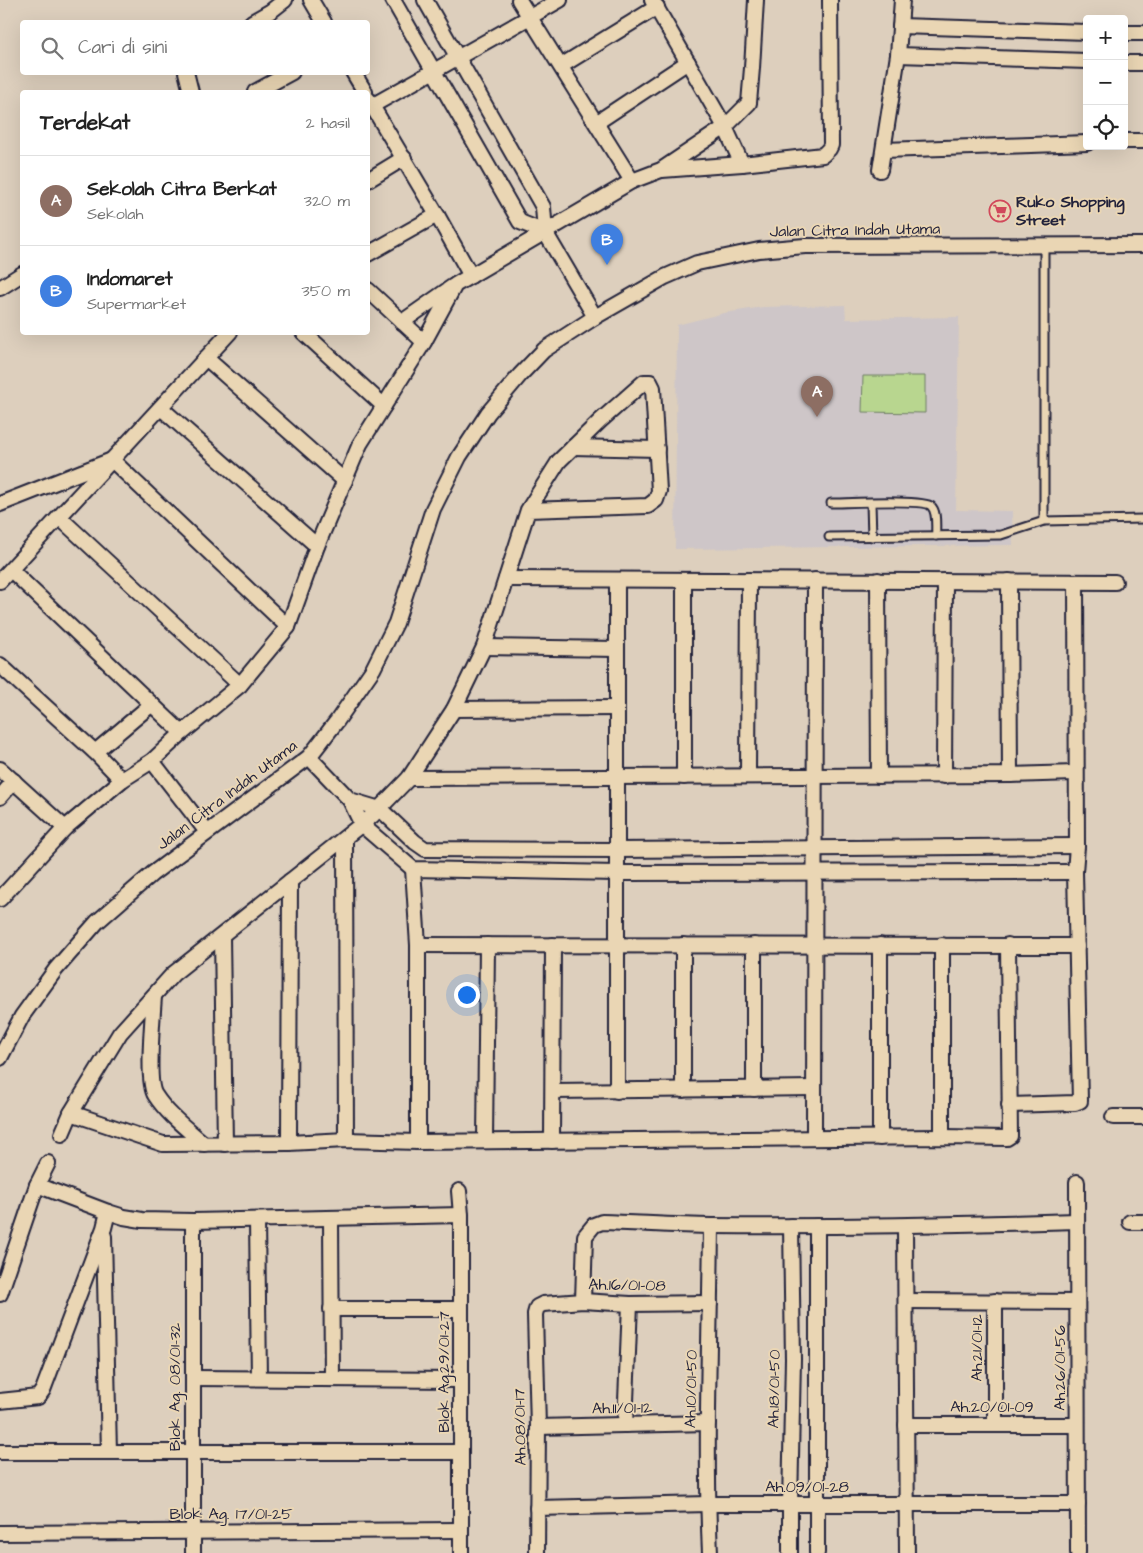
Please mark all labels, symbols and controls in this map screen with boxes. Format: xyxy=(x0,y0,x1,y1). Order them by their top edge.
map controls xyxy=(1083,15,1128,150)
button: + xyxy=(1083,15,1128,60)
search box xyxy=(20,20,370,75)
icon: search xyxy=(38,34,66,62)
text: Cari di sini xyxy=(78,34,167,61)
button: − xyxy=(1083,60,1128,105)
button: locate xyxy=(1083,105,1128,150)
text: Terdekat xyxy=(40,108,130,137)
text: 2 hasil xyxy=(305,112,350,134)
text: Sekolah Citra Berkat xyxy=(87,176,277,203)
text: A xyxy=(51,190,61,212)
text: 320 m xyxy=(304,190,350,212)
place label: Ruko Shopping Street xyxy=(1015,191,1125,231)
supermarket icon: Ruko Shopping Street xyxy=(988,199,1012,223)
text: Sekolah xyxy=(87,203,143,225)
street label: Jalan Citra Indah Utama xyxy=(770,218,940,242)
pin: B xyxy=(591,224,623,265)
text: Indomaret xyxy=(87,266,173,293)
text: B xyxy=(50,280,62,302)
text: 350 m xyxy=(302,280,350,302)
text: Supermarket xyxy=(87,293,186,315)
pin: A xyxy=(801,376,833,417)
street label: Jalan Citra Indah Utama xyxy=(152,735,302,855)
your location xyxy=(454,982,480,1008)
street label: Ah.16/01-08 xyxy=(588,1273,666,1297)
street label: Blok Ag.29/01-27 xyxy=(433,1311,456,1433)
street label: Ah.21/01-12 xyxy=(966,1314,988,1382)
street label: Blok Ag. 08/01-32 xyxy=(164,1323,187,1451)
street label: Ah.26/01-56 xyxy=(1049,1325,1071,1411)
street label: Ah.18/01-50 xyxy=(762,1349,786,1429)
street label: Ah.10/01-50 xyxy=(679,1350,703,1428)
street label: Ah.08/01-17 xyxy=(508,1388,532,1466)
street label: Ah.11/01-12 xyxy=(592,1396,652,1420)
street label: Ah.20/01-09 xyxy=(950,1396,1034,1418)
street label: Ah.09/01-28 xyxy=(765,1476,849,1498)
street label: Blok Ag. 17/01-25 xyxy=(169,1503,293,1526)

